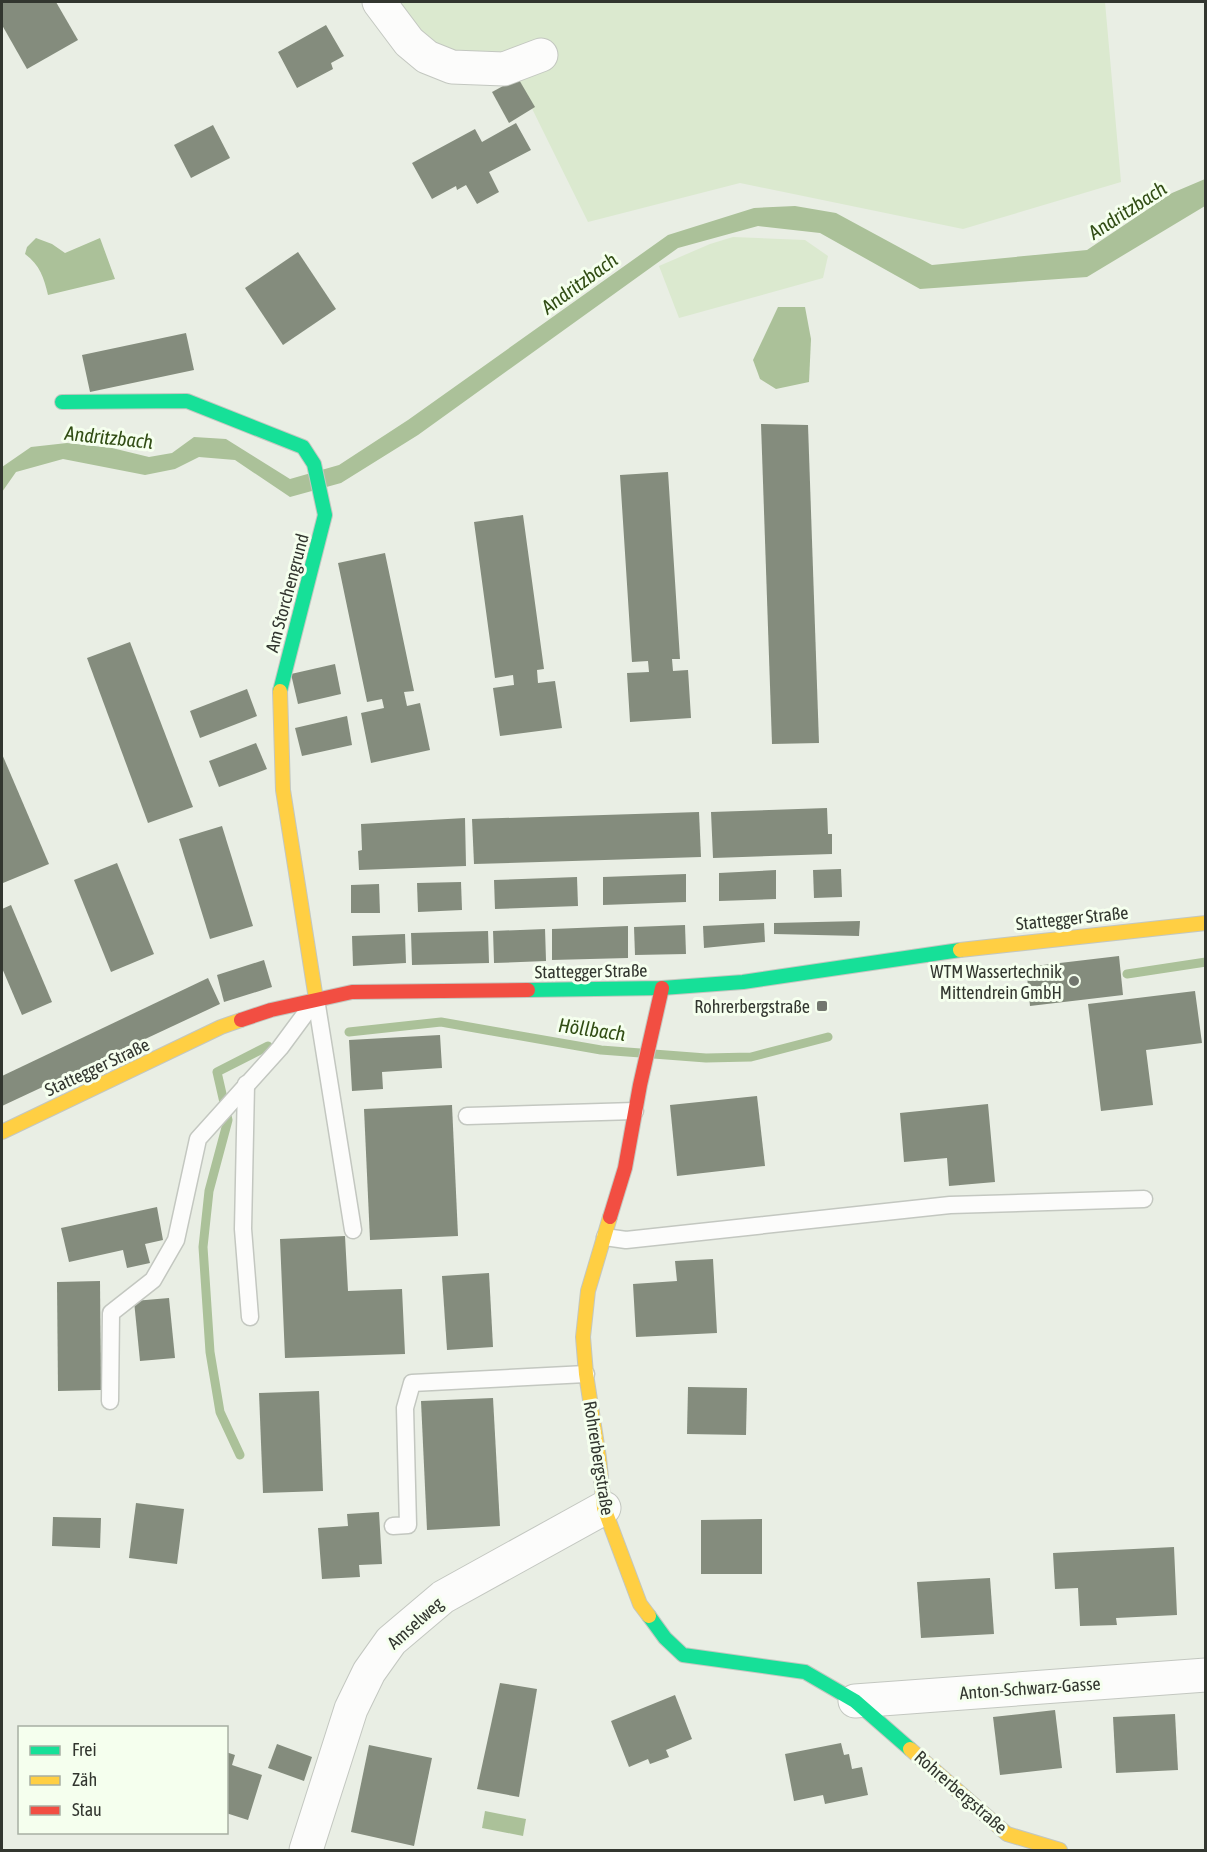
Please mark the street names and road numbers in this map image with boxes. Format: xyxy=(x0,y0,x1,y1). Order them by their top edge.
street label: Am Storchengrund xyxy=(261,531,313,655)
street label: Stattegger Straße xyxy=(1015,902,1129,934)
street label: Stattegger Straße xyxy=(534,960,648,982)
street label: Stattegger Straße xyxy=(41,1034,153,1100)
street label: Rohrerbergstraße xyxy=(580,1399,618,1517)
street label: Amselweg xyxy=(383,1592,447,1653)
street label: Anton-Schwarz-Gasse xyxy=(959,1673,1101,1703)
street label: Rohrerbergstraße xyxy=(910,1746,1012,1838)

